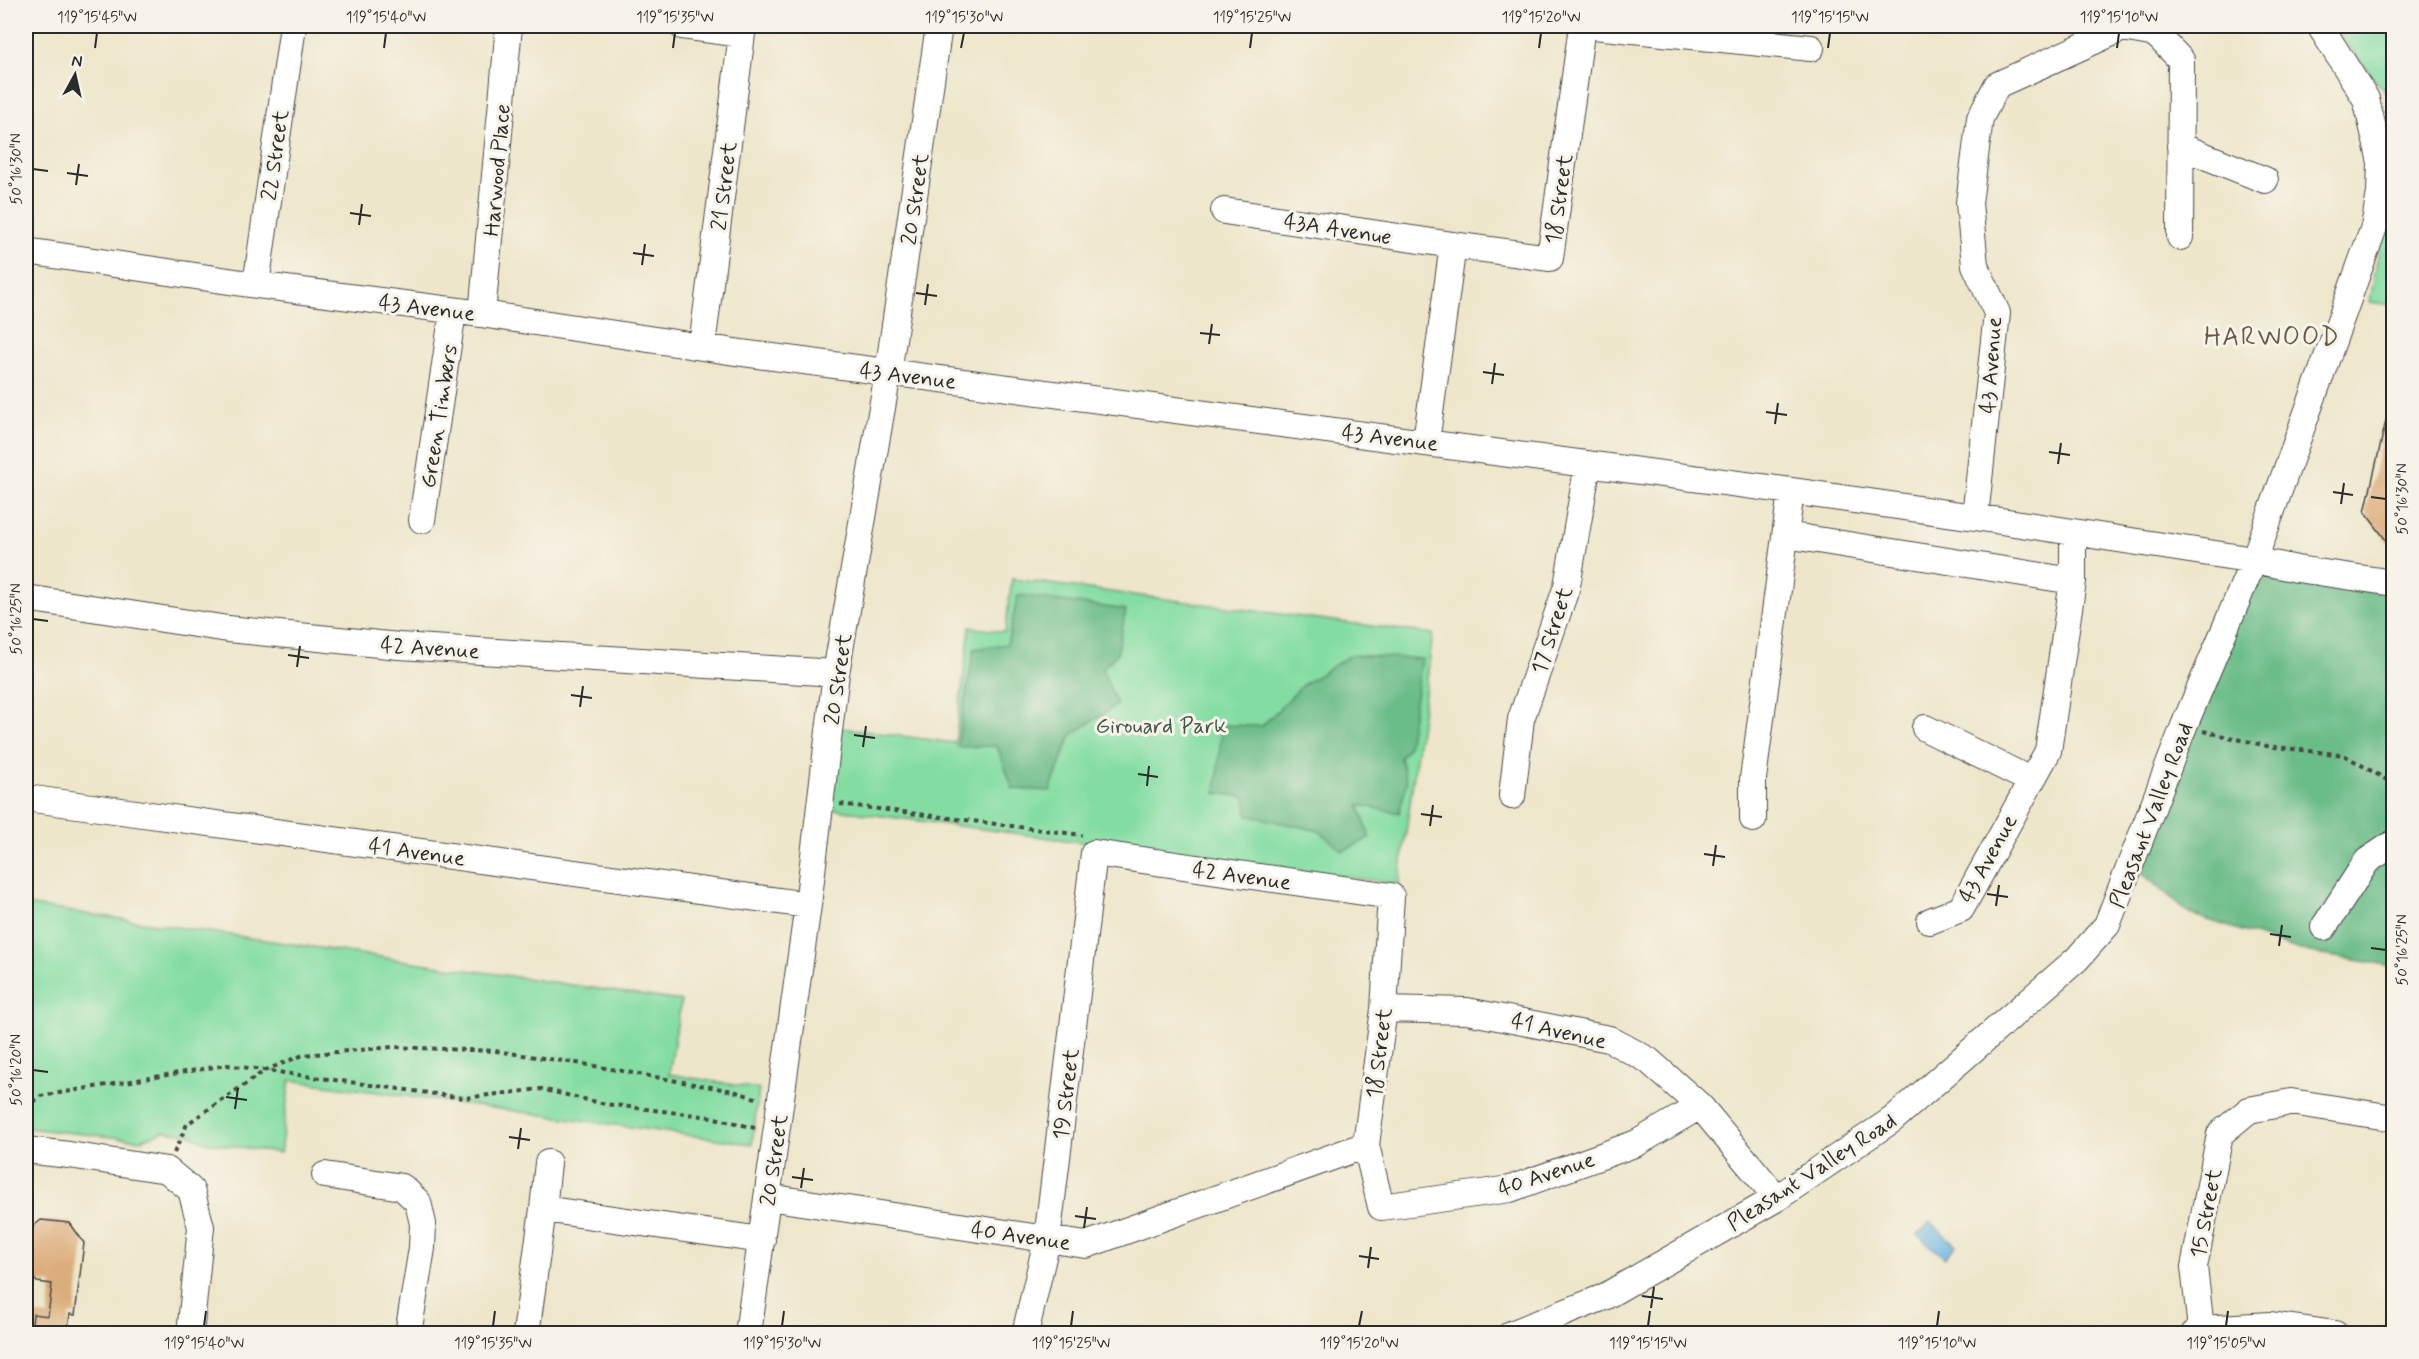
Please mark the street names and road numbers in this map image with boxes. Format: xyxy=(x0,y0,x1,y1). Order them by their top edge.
street label: Harwood Place xyxy=(478,103,518,238)
street label: 22 Street xyxy=(256,108,296,202)
street label: 21 Street xyxy=(706,140,744,232)
street label: 20 Street xyxy=(896,152,936,247)
street label: 18 Street xyxy=(1540,152,1580,246)
street label: 43A Avenue xyxy=(1282,208,1394,252)
street label: 43 Avenue xyxy=(377,289,477,329)
street label: 43 Avenue xyxy=(1975,316,2009,414)
street label: Green Timbers xyxy=(415,342,465,490)
street label: 43 Avenue xyxy=(858,357,958,397)
street label: 43 Avenue xyxy=(1340,419,1440,459)
street label: 17 Street xyxy=(1526,584,1580,678)
street label: 42 Avenue xyxy=(379,632,481,666)
street label: 20 Street xyxy=(819,632,859,727)
street label: Pleasant Valley Road xyxy=(2104,719,2200,912)
street label: 43 Avenue xyxy=(1953,810,2025,908)
street label: 41 Avenue xyxy=(367,832,467,874)
street label: 42 Avenue xyxy=(1191,856,1293,898)
street label: 18 Street xyxy=(1361,1006,1399,1100)
street label: 41 Avenue xyxy=(1508,1007,1609,1057)
street label: 19 Street xyxy=(1047,1047,1086,1142)
street label: Pleasant Valley Road xyxy=(1722,1107,1902,1238)
street label: 20 Street xyxy=(755,1113,795,1208)
street label: 40 Avenue xyxy=(1495,1146,1599,1204)
street label: 15 Street xyxy=(2185,1166,2229,1260)
street label: 40 Avenue xyxy=(969,1216,1072,1258)

